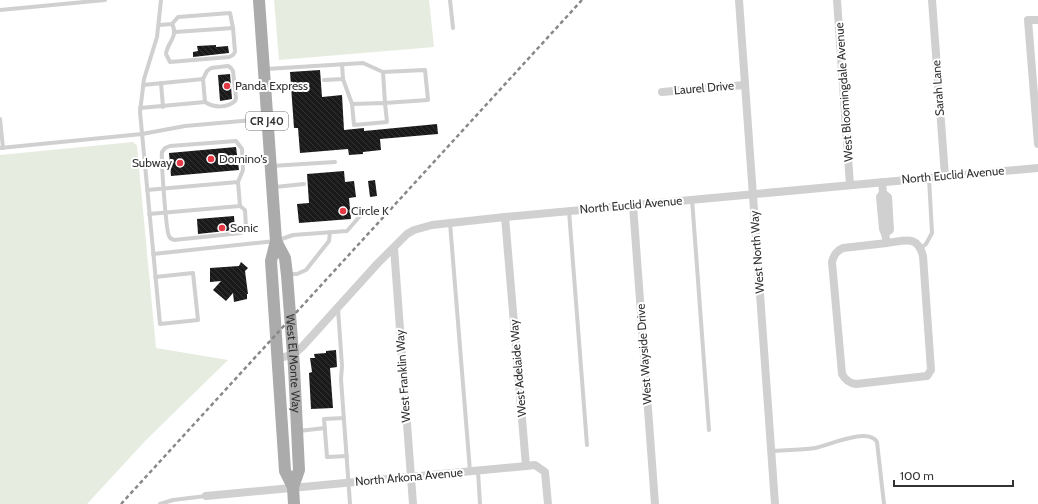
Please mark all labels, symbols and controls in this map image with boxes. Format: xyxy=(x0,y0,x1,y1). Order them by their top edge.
street label: West Bloomingdale Avenue xyxy=(831,22,856,162)
street label: Sarah Lane xyxy=(928,60,947,117)
street label: Laurel Drive xyxy=(673,77,735,98)
place label: Panda Express xyxy=(235,78,308,93)
marker: Panda Express xyxy=(222,81,232,91)
road number: CR J40 xyxy=(246,112,288,130)
place label: Domino's xyxy=(219,151,267,166)
marker: Domino's xyxy=(206,154,216,164)
place label: Subway xyxy=(132,155,172,170)
marker: Subway xyxy=(175,158,185,168)
street label: North Euclid Avenue xyxy=(901,163,1005,186)
street label: North Euclid Avenue xyxy=(579,193,683,216)
place label: Circle K xyxy=(351,203,389,218)
marker: Circle K xyxy=(338,206,348,216)
street label: West North Way xyxy=(746,210,767,294)
place label: Sonic xyxy=(230,220,259,235)
marker: Sonic xyxy=(217,223,227,233)
street label: West Wayside Drive xyxy=(632,303,655,405)
street label: West El Monte Way xyxy=(283,313,304,413)
street label: West Adelaide Way xyxy=(506,319,529,417)
street label: West Franklin Way xyxy=(392,329,413,423)
scale bar xyxy=(894,462,1013,488)
street label: North Arkona Avenue xyxy=(354,464,463,489)
text: 100 m xyxy=(900,468,934,483)

